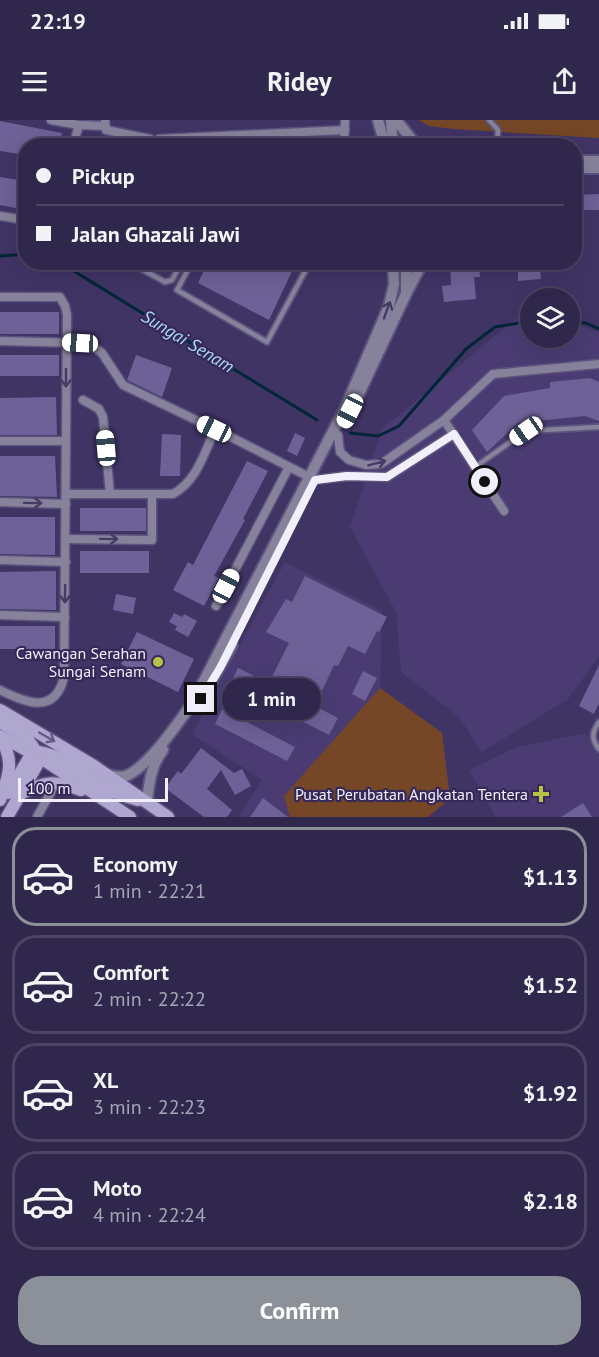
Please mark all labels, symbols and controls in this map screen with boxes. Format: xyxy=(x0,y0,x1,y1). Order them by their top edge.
text: 22:19 xyxy=(30,7,86,35)
text: Ridey xyxy=(267,64,332,98)
icon: menu xyxy=(18,65,51,98)
icon: share xyxy=(548,65,581,98)
text: Pickup xyxy=(72,162,135,190)
text: Jalan Ghazali Jawi xyxy=(72,220,240,248)
map controls xyxy=(520,288,580,348)
button: layers xyxy=(520,288,580,348)
one-way arrow xyxy=(382,301,393,320)
water label: Sungai Senam xyxy=(137,304,239,378)
car xyxy=(62,333,98,353)
one-way arrow xyxy=(60,368,72,388)
car xyxy=(334,391,366,431)
car xyxy=(194,413,234,445)
car xyxy=(506,413,546,449)
car xyxy=(95,429,117,467)
one-way arrow xyxy=(367,456,386,468)
route start xyxy=(471,468,498,495)
one-way arrow xyxy=(23,497,43,509)
one-way arrow xyxy=(98,534,118,545)
car xyxy=(210,566,242,606)
one-way arrow xyxy=(60,584,71,604)
place label: Cawangan Serahan Sungai Senam xyxy=(16,643,146,681)
marker: Cawangan Serahan Sungai Senam xyxy=(151,655,165,669)
callout: 1 min xyxy=(222,678,321,720)
route end xyxy=(187,685,214,712)
text: 1 min xyxy=(247,686,296,712)
one-way arrow xyxy=(38,732,55,744)
scale bar xyxy=(18,775,168,802)
text: 100 m xyxy=(27,778,70,798)
place label: Pusat Perubatan Angkatan Tentera xyxy=(295,784,528,804)
marker: Pusat Perubatan Angkatan Tentera xyxy=(532,785,550,803)
icon: car xyxy=(21,850,75,904)
text: Economy xyxy=(93,850,177,878)
text: $1.13 xyxy=(523,863,578,891)
text: 1 min · 22:21 xyxy=(93,878,206,904)
icon: car xyxy=(21,958,75,1012)
text: Comfort xyxy=(93,958,169,986)
text: $1.52 xyxy=(523,971,578,999)
text: 2 min · 22:22 xyxy=(93,986,206,1012)
icon: car xyxy=(21,1066,75,1120)
text: XL xyxy=(93,1066,118,1094)
text: $1.92 xyxy=(523,1079,578,1107)
text: 3 min · 22:23 xyxy=(93,1094,206,1120)
icon: car xyxy=(21,1174,75,1228)
text: Moto xyxy=(93,1174,142,1202)
text: $2.18 xyxy=(523,1187,578,1215)
text: 4 min · 22:24 xyxy=(93,1202,206,1228)
button: Confirm xyxy=(18,1276,581,1345)

